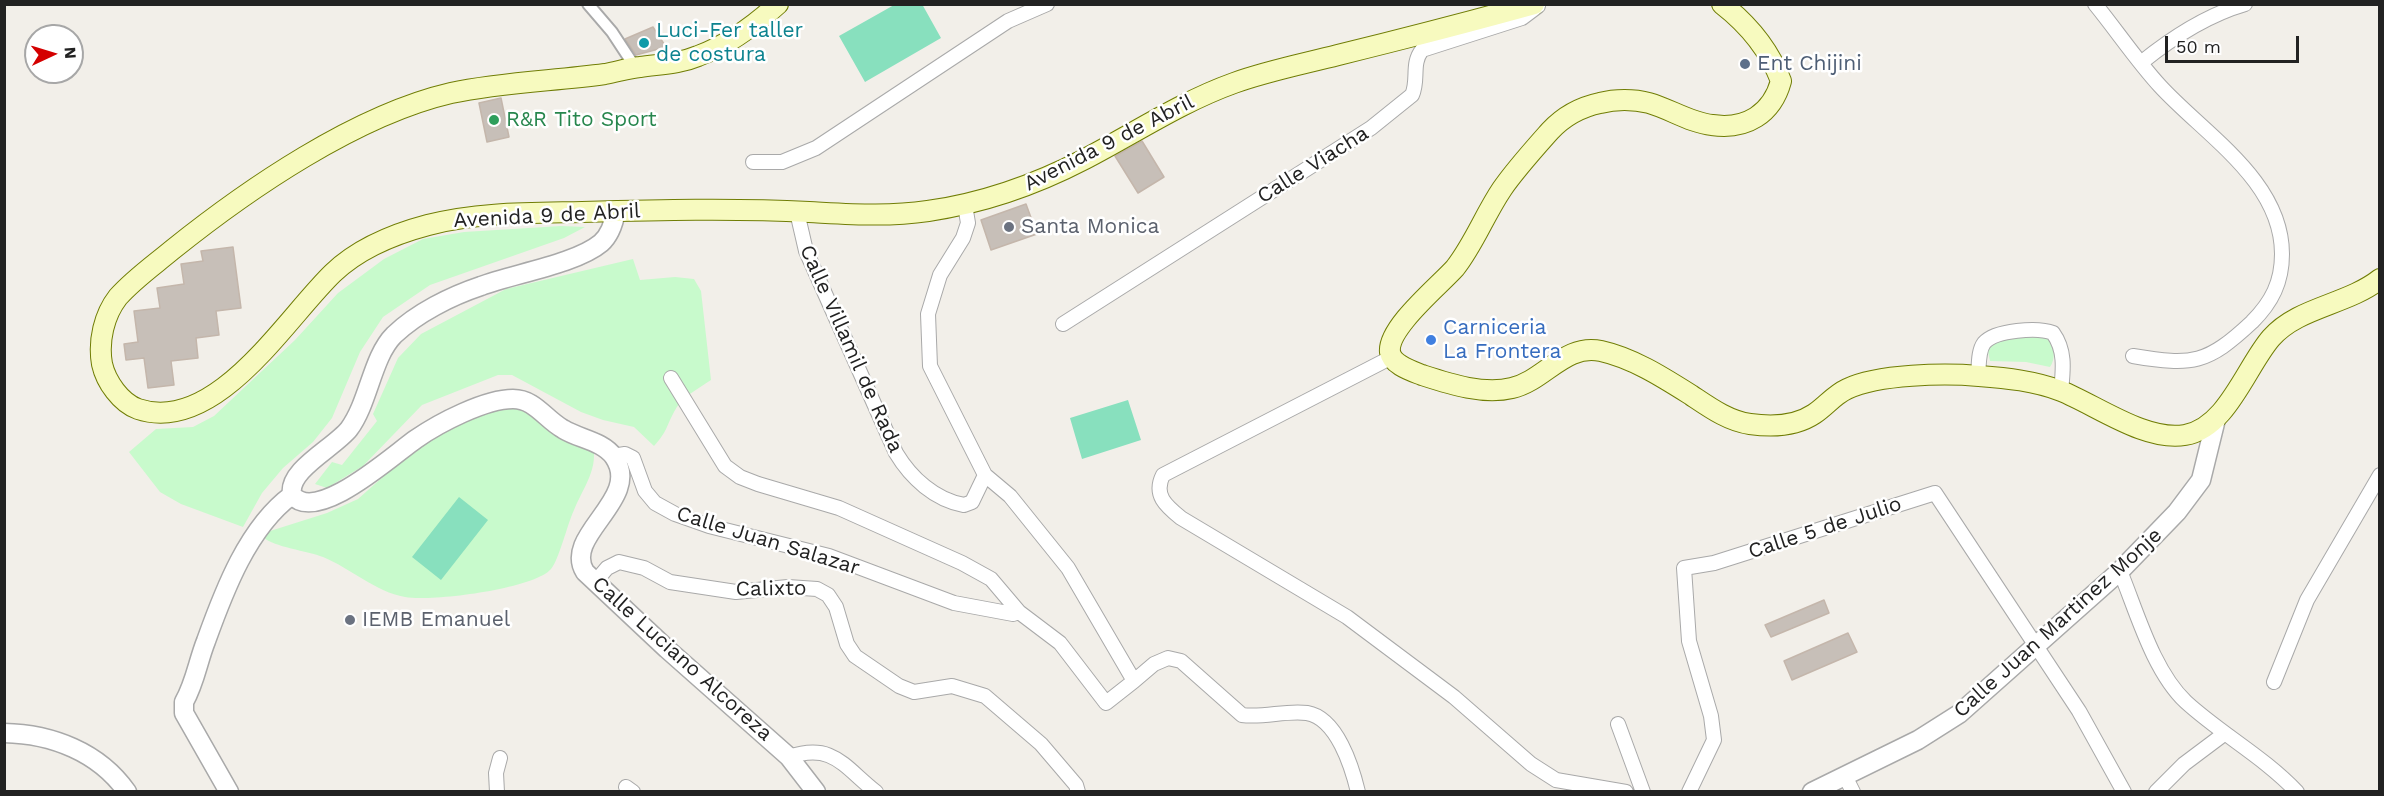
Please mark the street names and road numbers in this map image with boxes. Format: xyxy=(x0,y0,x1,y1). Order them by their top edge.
street label: Avenida 9 de Abril xyxy=(1020,89,1198,197)
street label: Calle Viacha xyxy=(1253,121,1373,209)
street label: Avenida 9 de Abril xyxy=(453,199,641,233)
street label: Calle Villamil de Rada xyxy=(794,241,908,457)
street label: Calle 5 de Julio xyxy=(1745,491,1905,565)
street label: Calle Juan Salazar xyxy=(673,501,863,581)
street label: Calle Juan Martinez Monje xyxy=(1949,523,2167,723)
street label: Calle Luciano Alcoreza xyxy=(587,571,777,747)
street label: Calixto xyxy=(735,576,807,602)

